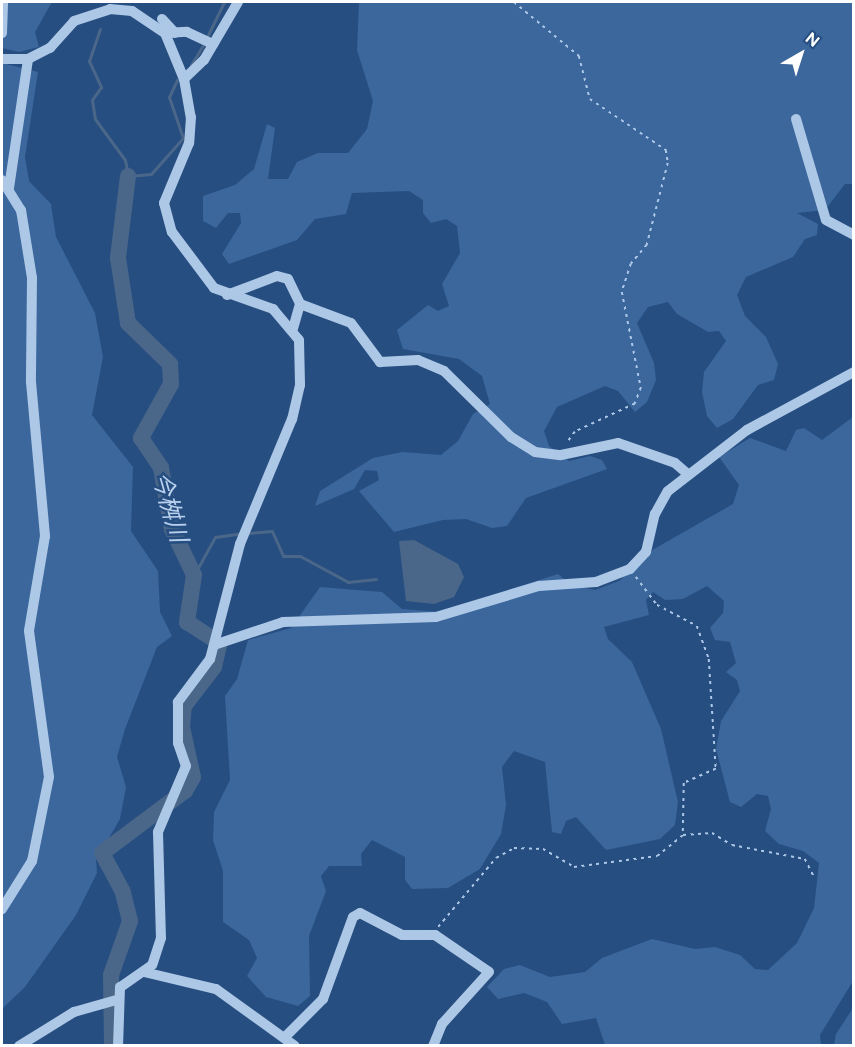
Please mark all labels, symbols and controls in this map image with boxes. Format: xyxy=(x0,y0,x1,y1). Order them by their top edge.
north arrow xyxy=(771,24,831,84)
text: N xyxy=(802,28,823,51)
water label: 今桝川 xyxy=(146,468,194,546)

